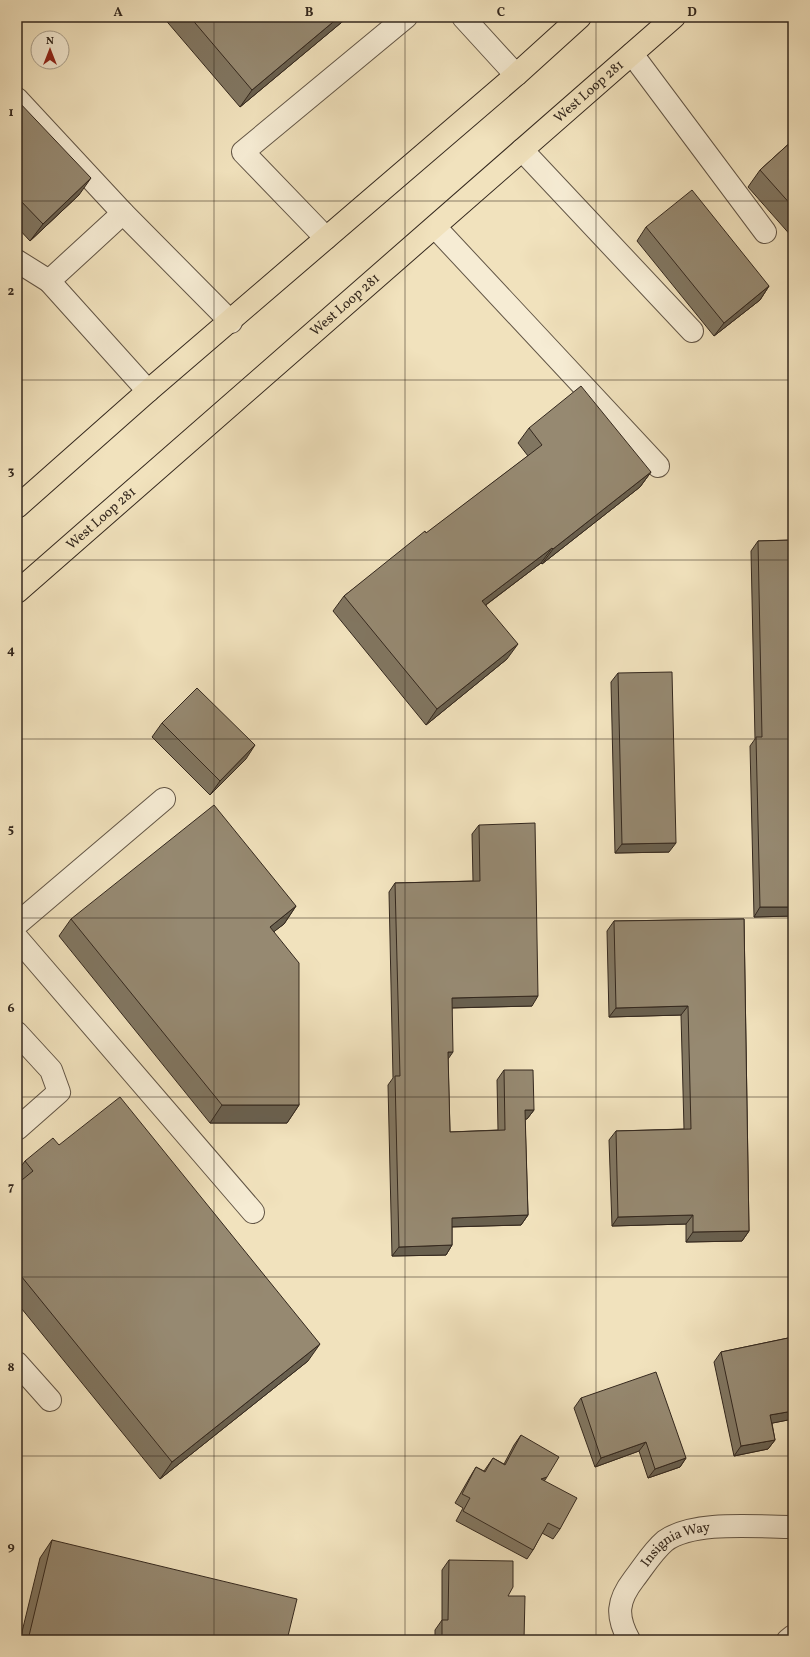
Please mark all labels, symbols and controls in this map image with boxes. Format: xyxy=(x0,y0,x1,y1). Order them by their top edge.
text: A xyxy=(113,4,123,22)
text: B xyxy=(305,4,314,22)
text: C xyxy=(497,4,505,22)
text: D xyxy=(687,4,697,22)
north arrow xyxy=(30,30,70,70)
text: N xyxy=(46,34,54,49)
street label: West Loop 281 xyxy=(550,56,628,127)
text: 1 xyxy=(8,104,14,122)
street label: West Loop 281 xyxy=(306,269,384,341)
text: 2 xyxy=(8,283,15,301)
text: 3 xyxy=(8,463,15,481)
street label: West Loop 281 xyxy=(62,482,140,554)
text: 4 xyxy=(7,642,15,660)
text: 5 xyxy=(8,821,14,839)
text: 6 xyxy=(7,1000,15,1018)
text: 7 xyxy=(8,1179,14,1197)
text: 8 xyxy=(7,1359,15,1377)
street label: Insignia Way xyxy=(636,1518,712,1571)
text: 9 xyxy=(7,1538,15,1556)

